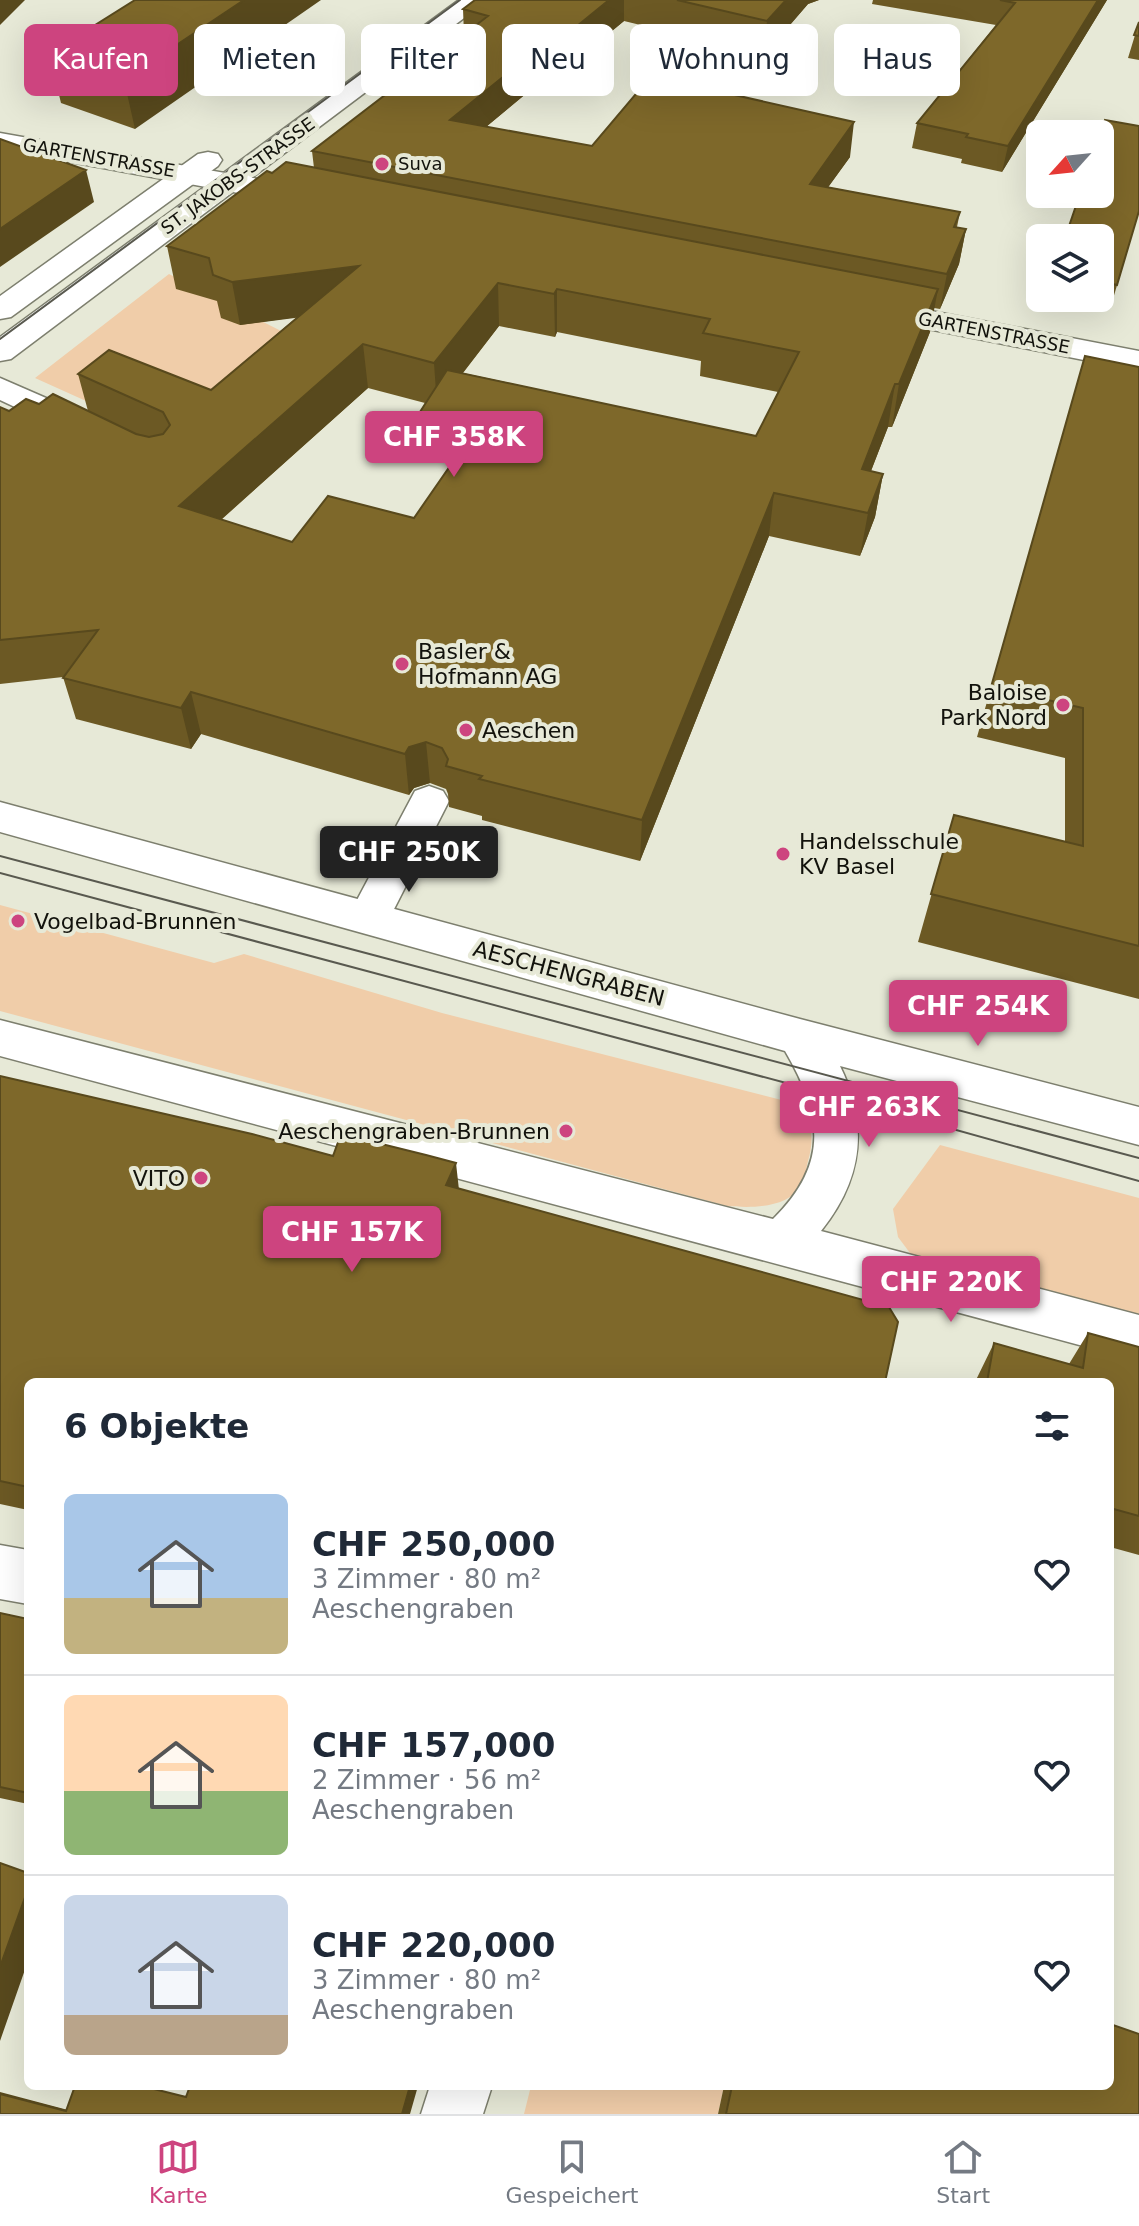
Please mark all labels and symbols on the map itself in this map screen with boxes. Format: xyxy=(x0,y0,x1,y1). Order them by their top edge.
street label: ST. JAKOBS-STRASSE xyxy=(157,113,319,238)
north arrow xyxy=(1026,120,1114,208)
street label: GARTENSTRASSE xyxy=(21,134,177,181)
place label: Suva xyxy=(398,153,443,174)
marker: Suva xyxy=(373,155,391,173)
street label: GARTENSTRASSE xyxy=(916,308,1072,358)
pin: CHF 358K xyxy=(371,411,537,479)
place label: Basler & Hofmann AG xyxy=(418,639,557,689)
marker: Basler & Hofmann AG xyxy=(393,655,411,673)
place label: Baloise Park Nord xyxy=(940,680,1047,730)
marker: Baloise Park Nord xyxy=(1054,696,1072,714)
place label: Aeschen xyxy=(482,718,575,743)
marker: Aeschen xyxy=(457,721,475,739)
pin: CHF 250K xyxy=(326,826,492,894)
place label: Handelsschule KV Basel xyxy=(799,829,959,879)
marker: Handelsschule KV Basel xyxy=(774,845,792,863)
place label: Vogelbad-Brunnen xyxy=(34,909,236,934)
marker: Vogelbad-Brunnen xyxy=(9,912,27,930)
street label: AESCHENGRABEN xyxy=(470,936,667,1011)
pin: CHF 254K xyxy=(895,980,1061,1048)
pin: CHF 263K xyxy=(786,1081,952,1149)
place label: Aeschengraben-Brunnen xyxy=(278,1119,550,1144)
marker: Aeschengraben-Brunnen xyxy=(557,1122,575,1140)
place label: VITO xyxy=(133,1166,185,1191)
marker: VITO xyxy=(192,1169,210,1187)
pin: CHF 157K xyxy=(269,1206,435,1274)
pin: CHF 220K xyxy=(868,1256,1034,1324)

